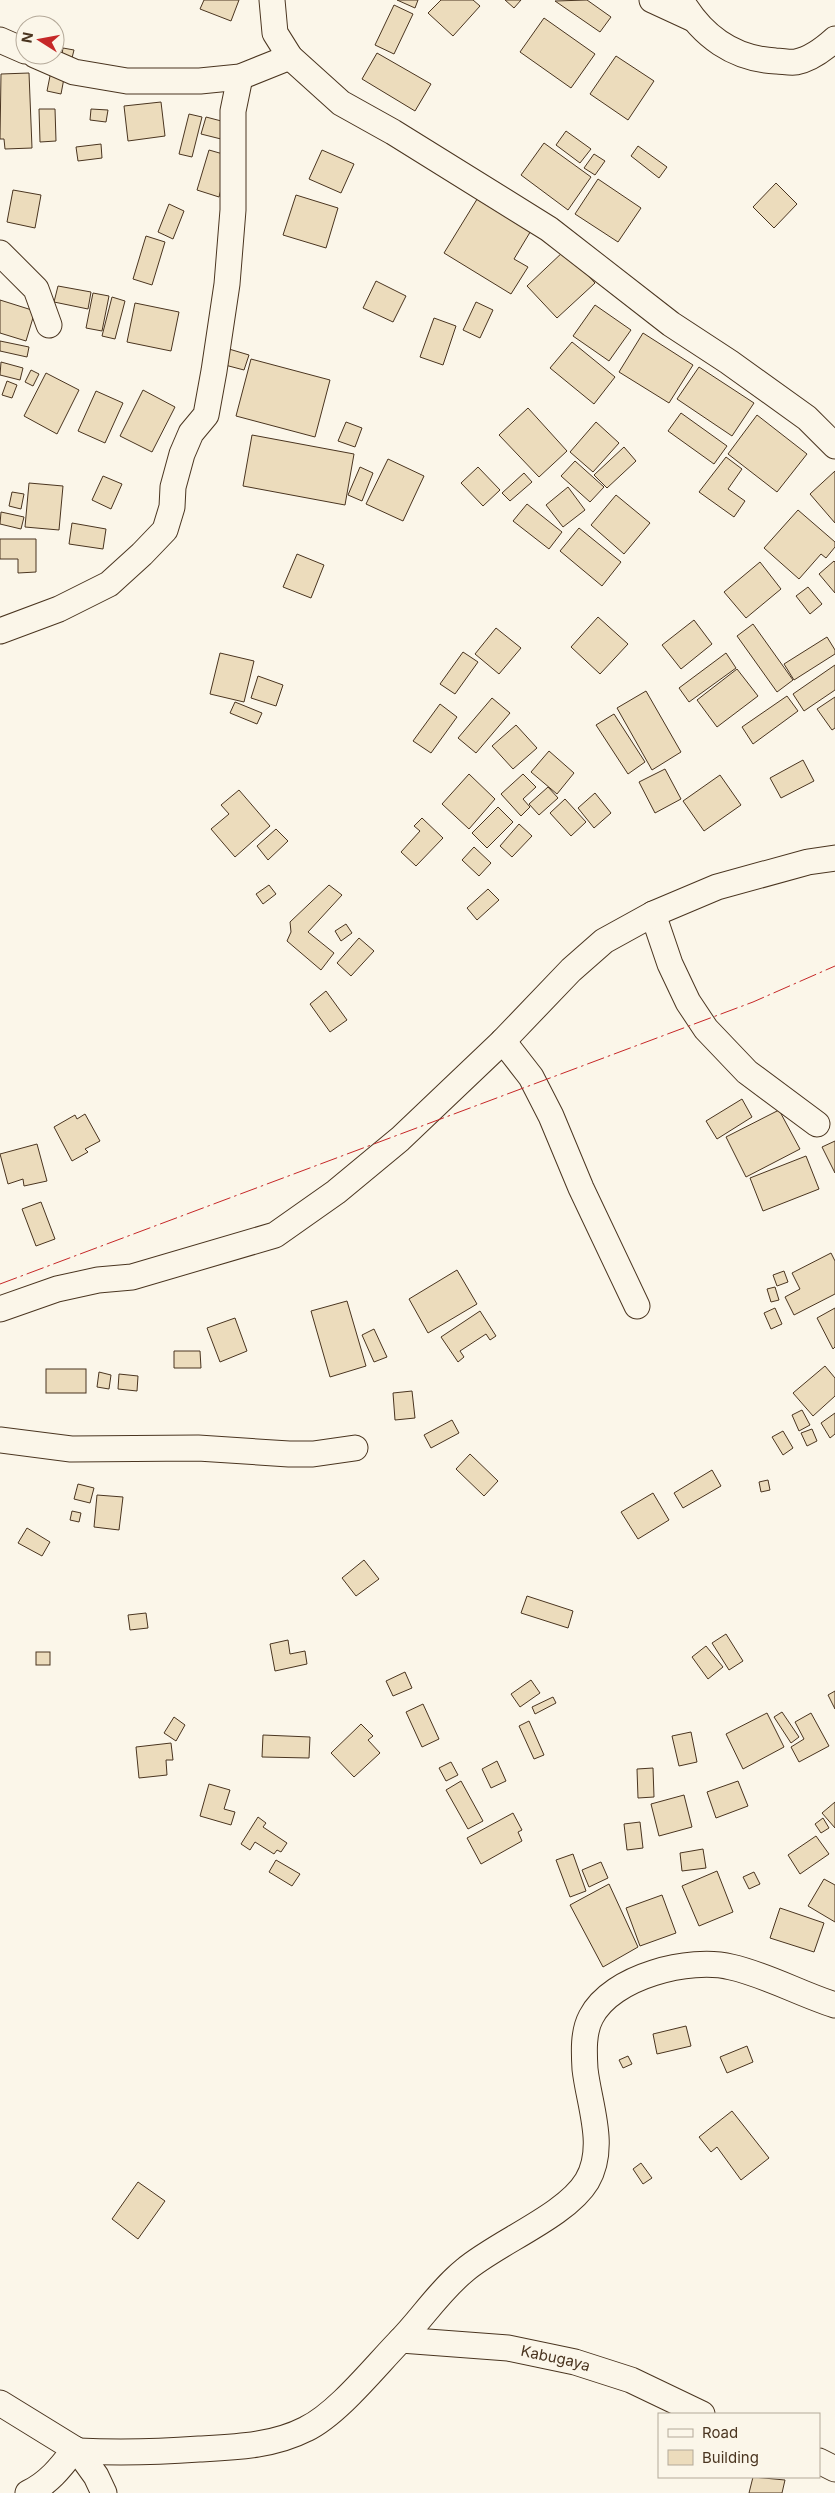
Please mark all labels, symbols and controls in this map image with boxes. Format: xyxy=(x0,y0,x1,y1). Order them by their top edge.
north arrow xyxy=(15,15,65,65)
text: N xyxy=(17,31,36,44)
street label: Kabugaya xyxy=(519,2341,593,2375)
legend xyxy=(658,2413,820,2478)
text: Road xyxy=(702,2423,738,2442)
text: Building xyxy=(702,2448,759,2467)

